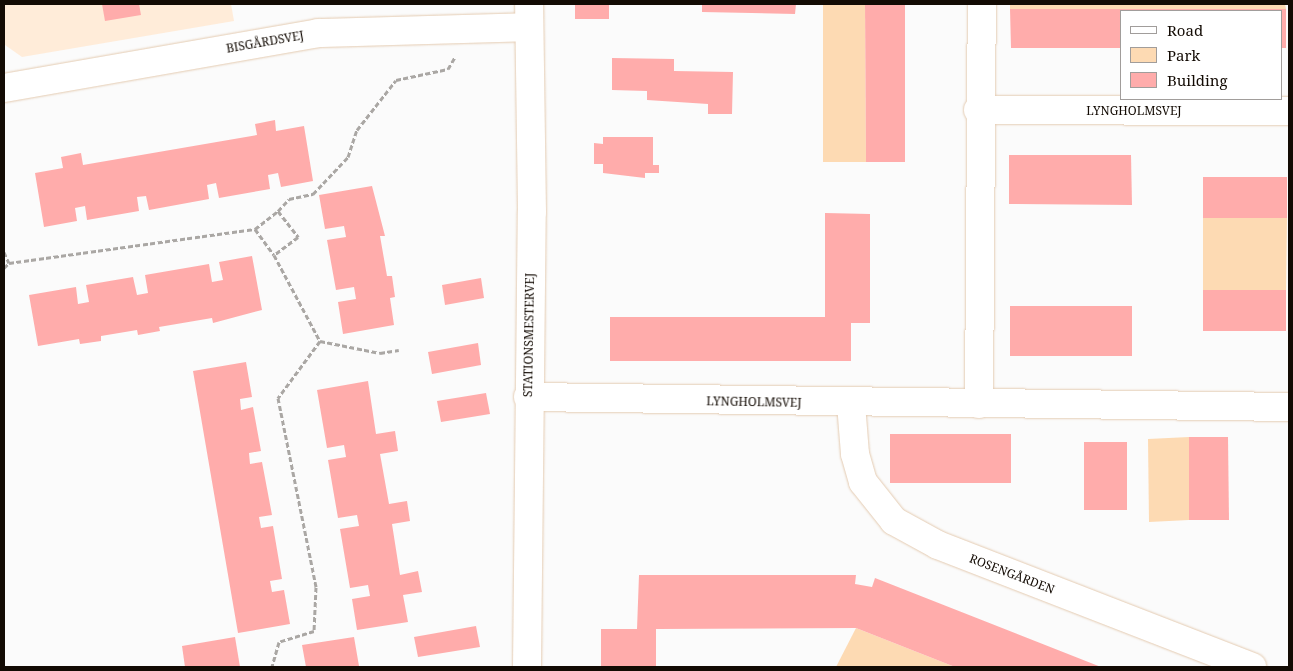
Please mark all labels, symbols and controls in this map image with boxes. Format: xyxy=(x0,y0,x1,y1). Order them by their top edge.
legend xyxy=(1120,10,1283,100)
text: Road xyxy=(1167,20,1203,40)
street label: BISGÅRDSVEJ xyxy=(225,28,305,56)
text: Park xyxy=(1167,45,1200,65)
text: Building xyxy=(1167,70,1228,90)
street label: LYNGHOLMSVEJ xyxy=(1086,104,1182,118)
street label: STATIONSMESTERVEJ xyxy=(521,273,537,397)
street label: LYNGHOLMSVEJ xyxy=(706,394,802,410)
street label: ROSENGÅRDEN xyxy=(967,551,1057,597)

